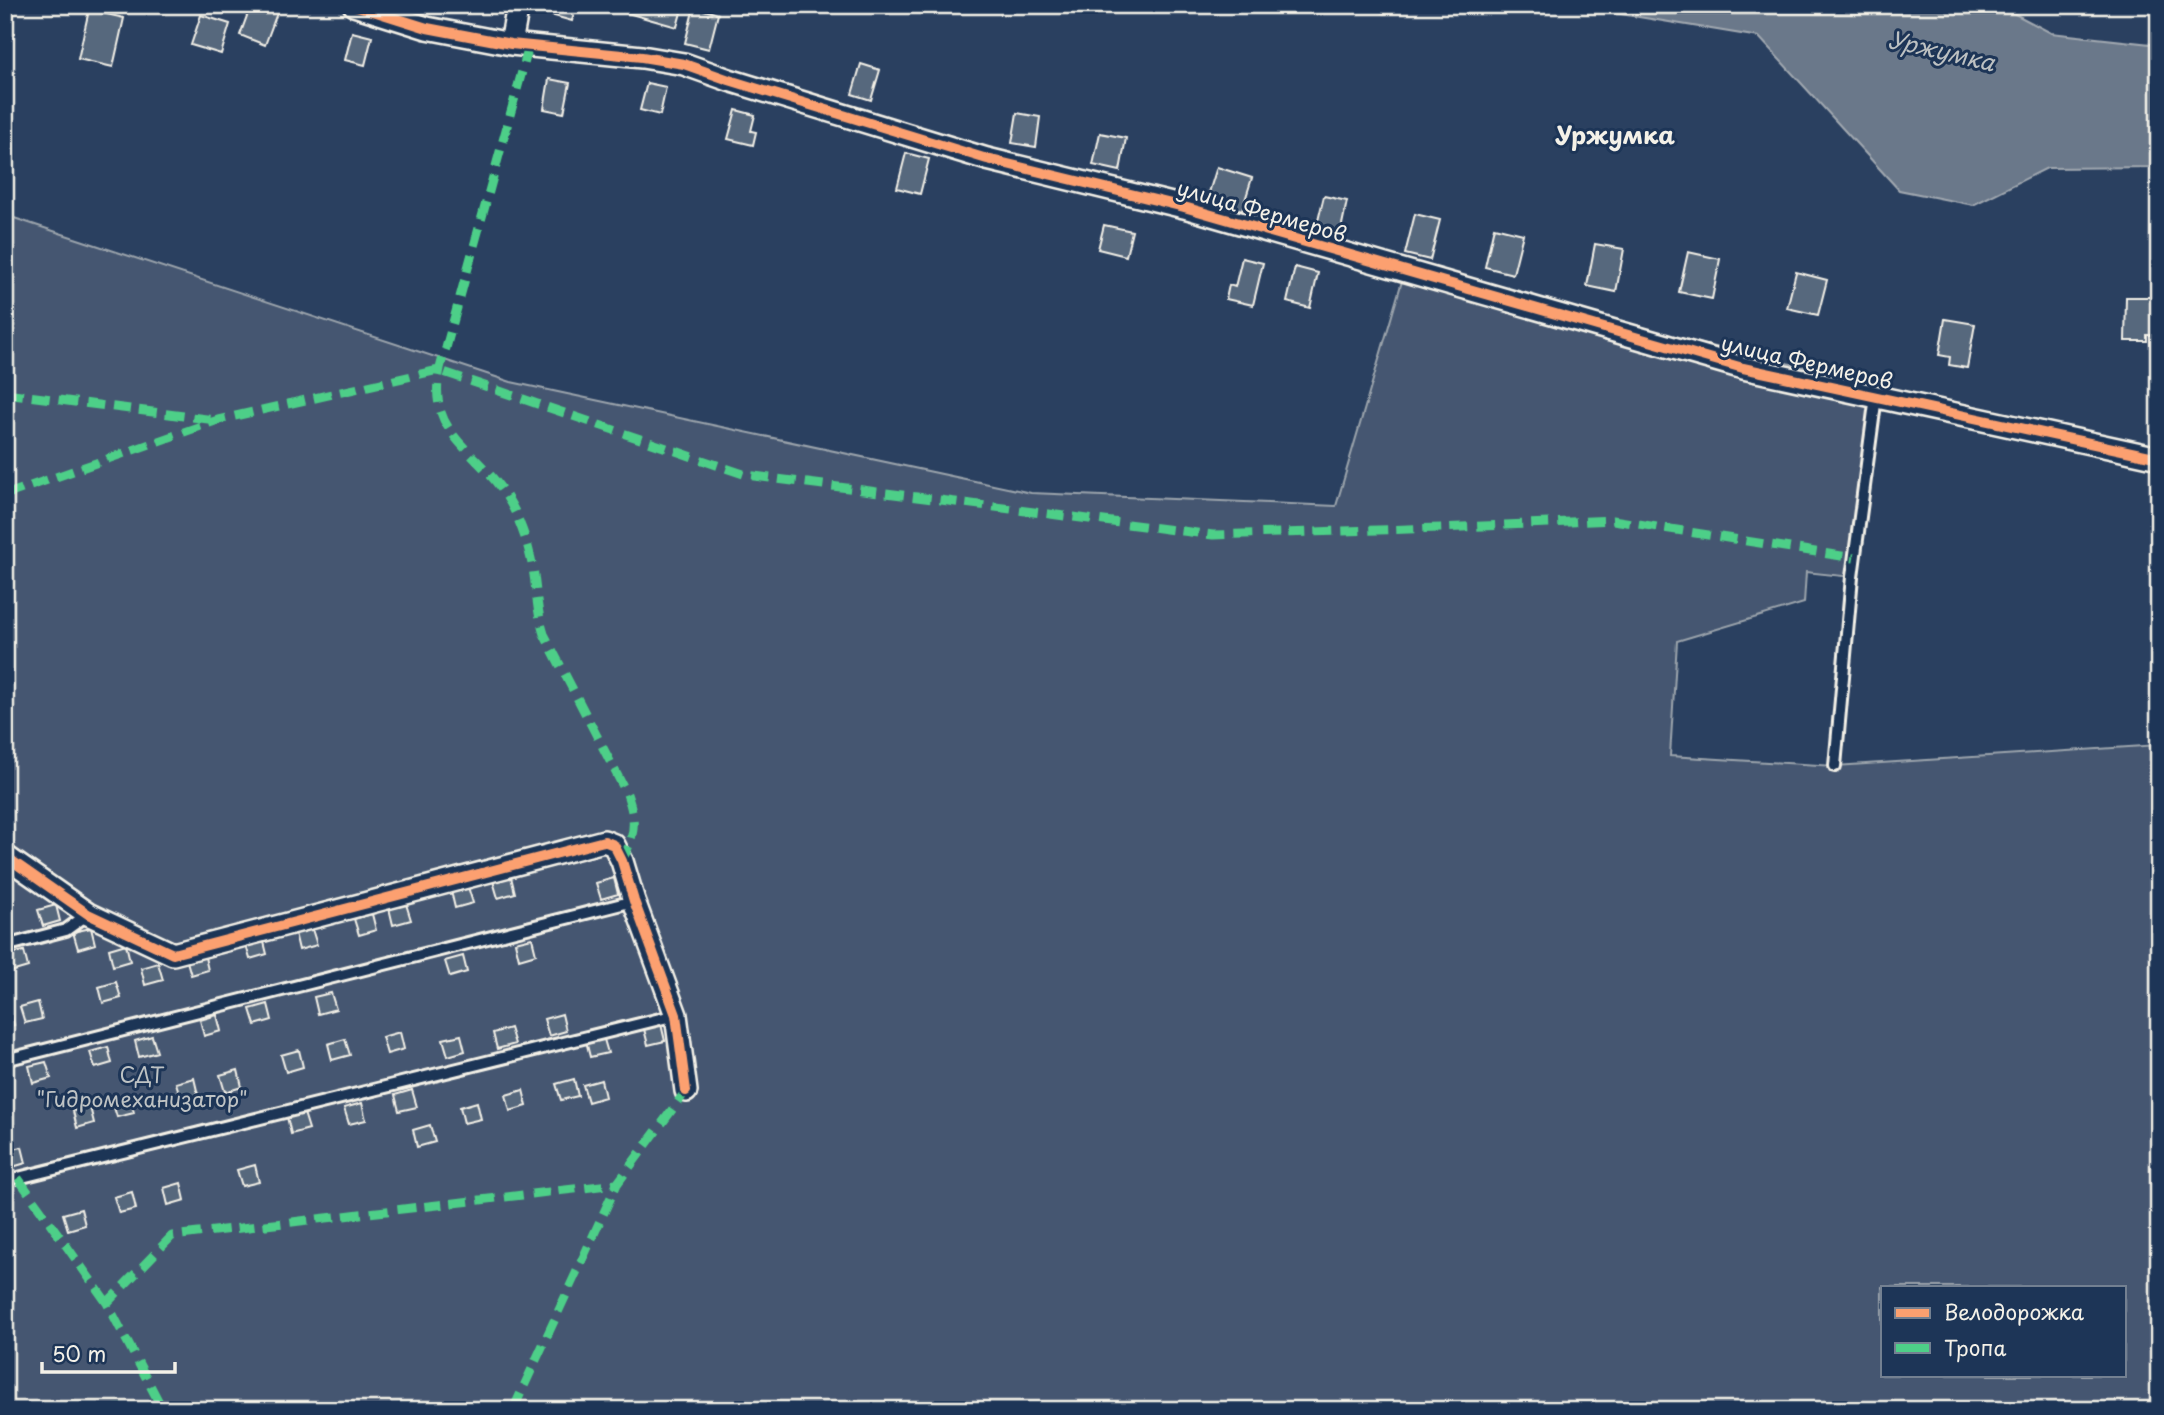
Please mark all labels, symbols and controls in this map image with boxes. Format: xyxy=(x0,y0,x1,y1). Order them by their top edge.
water label: Уржумка xyxy=(1885,21,1999,79)
district label: Уржумка xyxy=(1555,116,1675,152)
street label: улица Фермеров xyxy=(1174,171,1350,249)
street label: улица Фермеров xyxy=(1718,326,1896,396)
park label: СДТ "Гидромеханизатор" xyxy=(36,1058,248,1114)
legend xyxy=(1881,1286,2126,1376)
text: Велодорожка xyxy=(1944,1295,2085,1327)
scale bar xyxy=(42,1331,175,1375)
text: Тропа xyxy=(1944,1331,2006,1363)
text: 50 m xyxy=(52,1337,106,1369)

